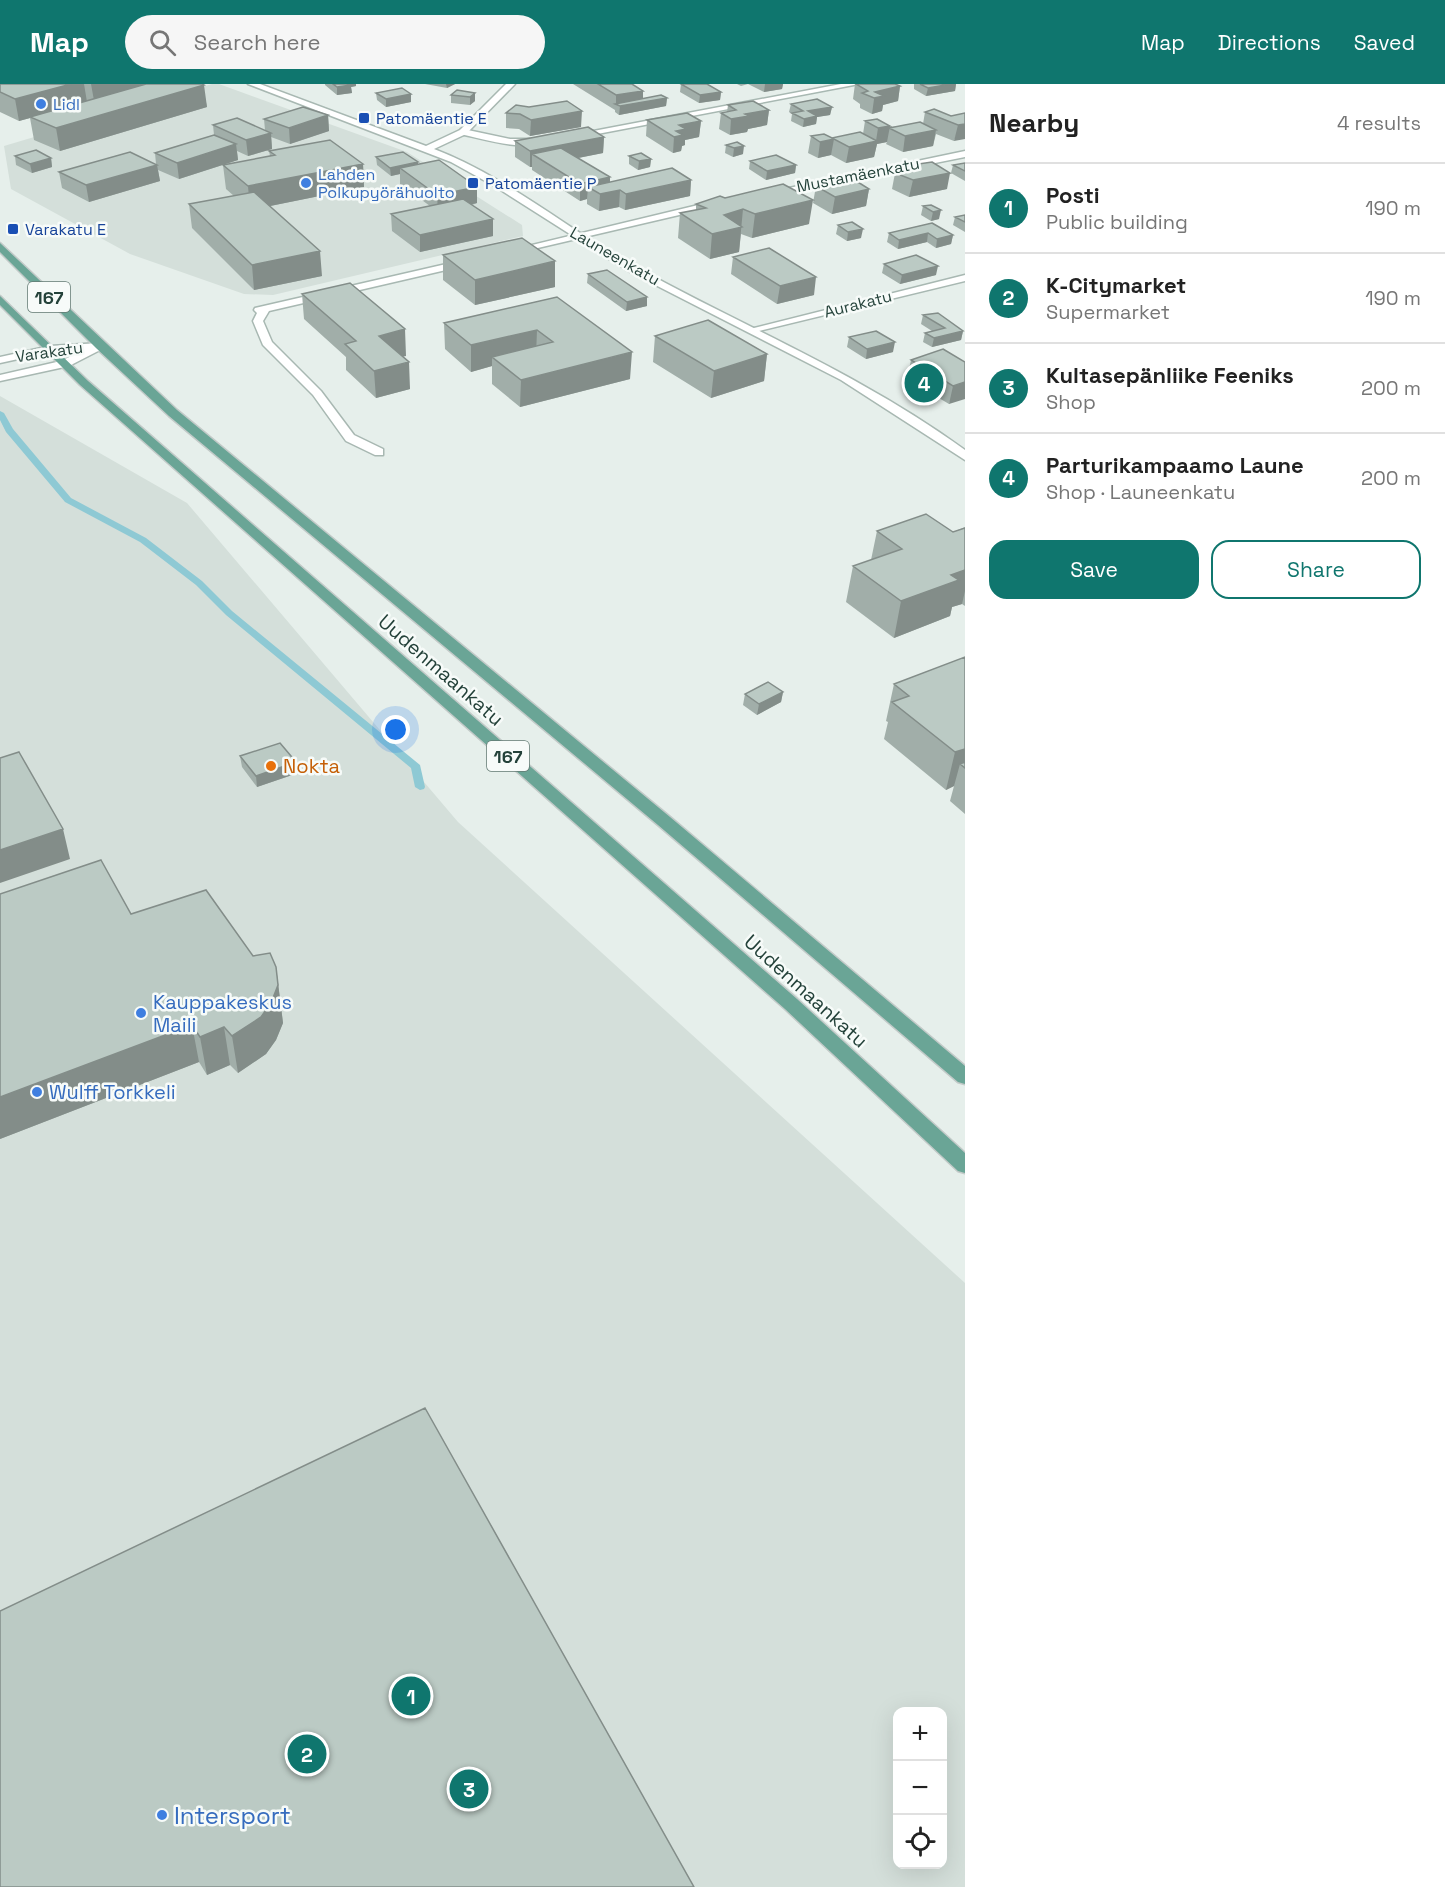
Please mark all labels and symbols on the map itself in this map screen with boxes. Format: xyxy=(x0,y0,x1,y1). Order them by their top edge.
place label: Lidl xyxy=(53,94,80,115)
marker: Lidl xyxy=(34,97,48,111)
place label: Patomäentie E xyxy=(376,108,487,129)
marker: Patomäentie E xyxy=(357,111,371,125)
street label: Mustamäenkatu xyxy=(795,153,921,197)
place label: Lahden Polkupyörähuolto xyxy=(318,164,455,203)
place label: Patomäentie P xyxy=(485,173,597,194)
marker: Lahden Polkupyörähuolto xyxy=(299,176,313,190)
marker: Patomäentie P xyxy=(466,176,480,190)
place label: Varakatu E xyxy=(25,219,106,240)
marker: Varakatu E xyxy=(6,222,20,236)
street label: Launeenkatu xyxy=(566,222,664,290)
road number: 167 xyxy=(28,282,70,312)
street label: Aurakatu xyxy=(822,285,894,323)
street label: Varakatu xyxy=(14,337,84,367)
pin: 4 xyxy=(904,360,944,406)
street label: Uudenmaankatu xyxy=(373,608,509,732)
your location xyxy=(381,715,410,744)
road number: 167 xyxy=(487,741,529,771)
place label: Nokta xyxy=(283,753,340,779)
marker: Nokta xyxy=(264,759,278,773)
street label: Uudenmaankatu xyxy=(739,929,873,1053)
place label: Kauppakeskus Maili xyxy=(153,989,292,1038)
marker: Kauppakeskus Maili xyxy=(134,1006,148,1020)
place label: Wulff Torkkeli xyxy=(49,1079,176,1105)
marker: Wulff Torkkeli xyxy=(30,1085,44,1099)
pin: 1 xyxy=(392,1674,430,1718)
pin: 2 xyxy=(288,1732,326,1776)
pin: 3 xyxy=(450,1766,488,1812)
place label: Intersport xyxy=(174,1800,291,1831)
marker: Intersport xyxy=(155,1808,169,1822)

